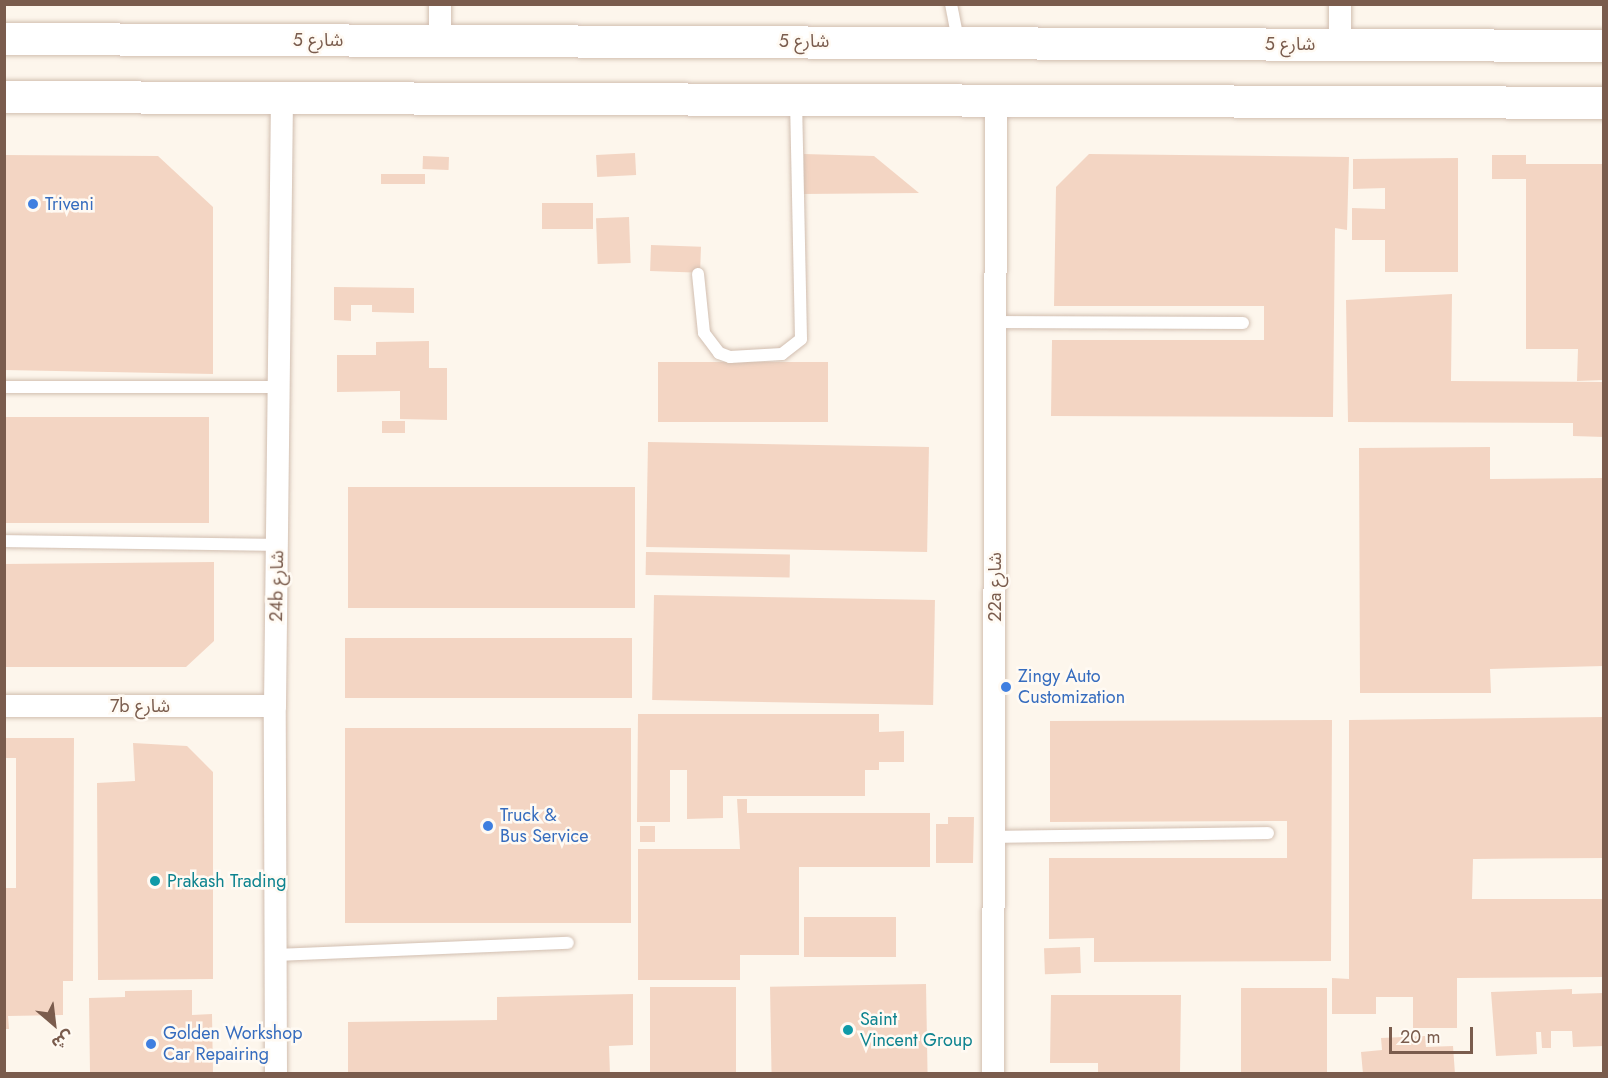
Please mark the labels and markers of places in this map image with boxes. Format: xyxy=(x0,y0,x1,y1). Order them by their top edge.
place label: Triveni xyxy=(45,193,94,215)
marker: Triveni xyxy=(26,197,40,211)
place label: Zingy Auto Customization xyxy=(1018,666,1125,708)
marker: Zingy Auto Customization xyxy=(999,680,1013,694)
place label: Truck & Bus Service xyxy=(500,805,588,848)
marker: Truck & Bus Service xyxy=(481,819,495,833)
place label: Prakash Trading xyxy=(167,870,286,892)
marker: Prakash Trading xyxy=(148,874,162,888)
place label: Saint Vincent Group xyxy=(860,1009,972,1052)
place label: Golden Workshop Car Repairing xyxy=(163,1023,302,1066)
marker: Saint Vincent Group xyxy=(841,1023,855,1037)
marker: Golden Workshop Car Repairing xyxy=(144,1037,158,1051)

